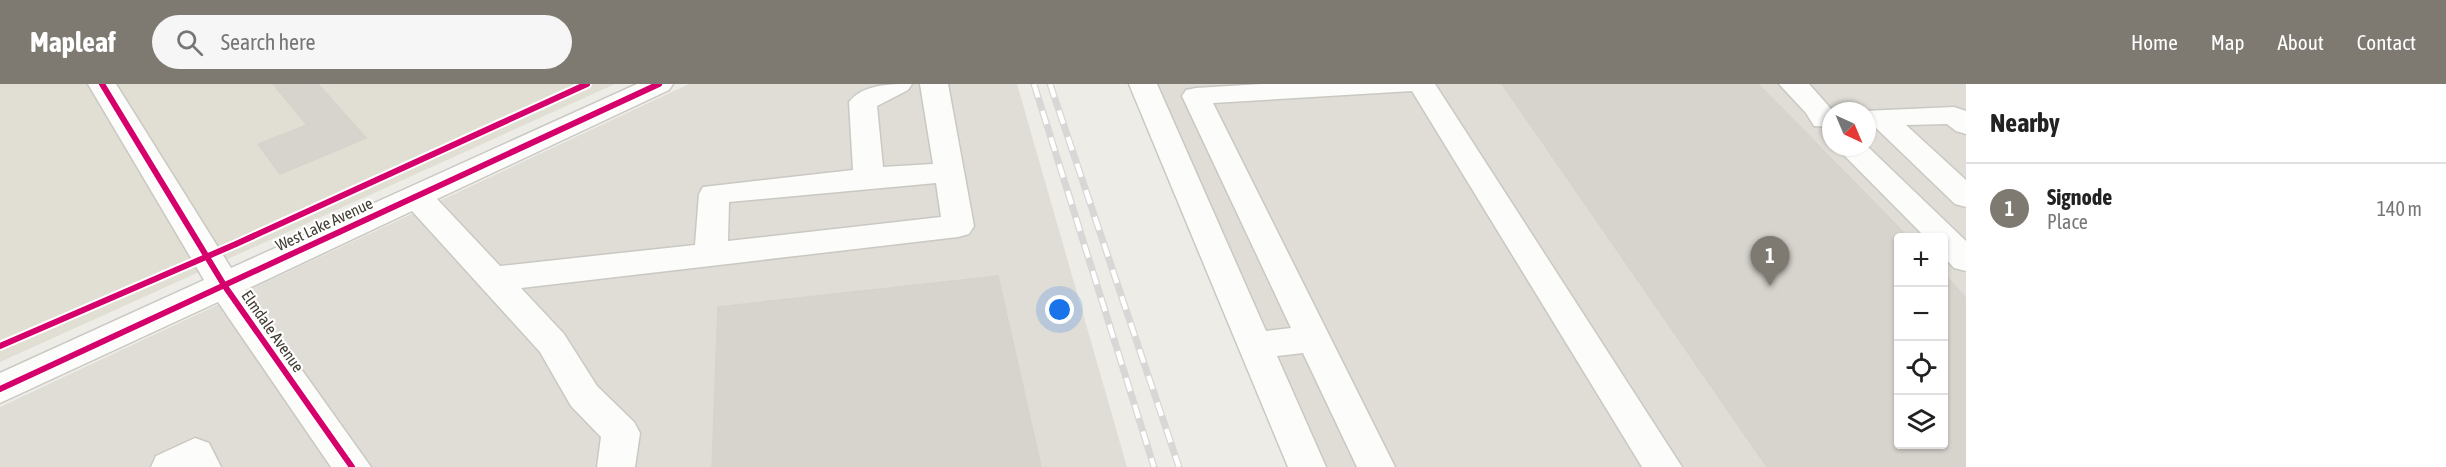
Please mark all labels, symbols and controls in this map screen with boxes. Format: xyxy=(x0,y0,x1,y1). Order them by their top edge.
search box xyxy=(152,15,572,69)
text: Mapleaf xyxy=(30,26,116,58)
icon: search xyxy=(173,26,206,59)
text: Search here xyxy=(221,29,316,55)
text: Home xyxy=(2131,30,2178,54)
text: Map xyxy=(2211,30,2245,54)
text: About xyxy=(2278,30,2324,54)
text: Contact xyxy=(2357,30,2416,54)
north arrow xyxy=(1822,102,1876,156)
text: Nearby xyxy=(1990,108,2060,138)
text: Signode xyxy=(2047,184,2112,210)
street label: West Lake Avenue xyxy=(273,194,375,254)
text: 1 xyxy=(2005,197,2014,220)
text: 140 m xyxy=(2377,197,2422,220)
text: Place xyxy=(2047,210,2088,233)
map controls xyxy=(1894,233,1948,449)
button: + xyxy=(1894,233,1948,287)
pin: 1 xyxy=(1750,236,1790,286)
street label: Elmdale Avenue xyxy=(238,287,308,375)
button: − xyxy=(1894,287,1948,341)
your location xyxy=(1045,295,1074,324)
button: locate xyxy=(1894,341,1948,395)
button: layers xyxy=(1894,395,1948,449)

